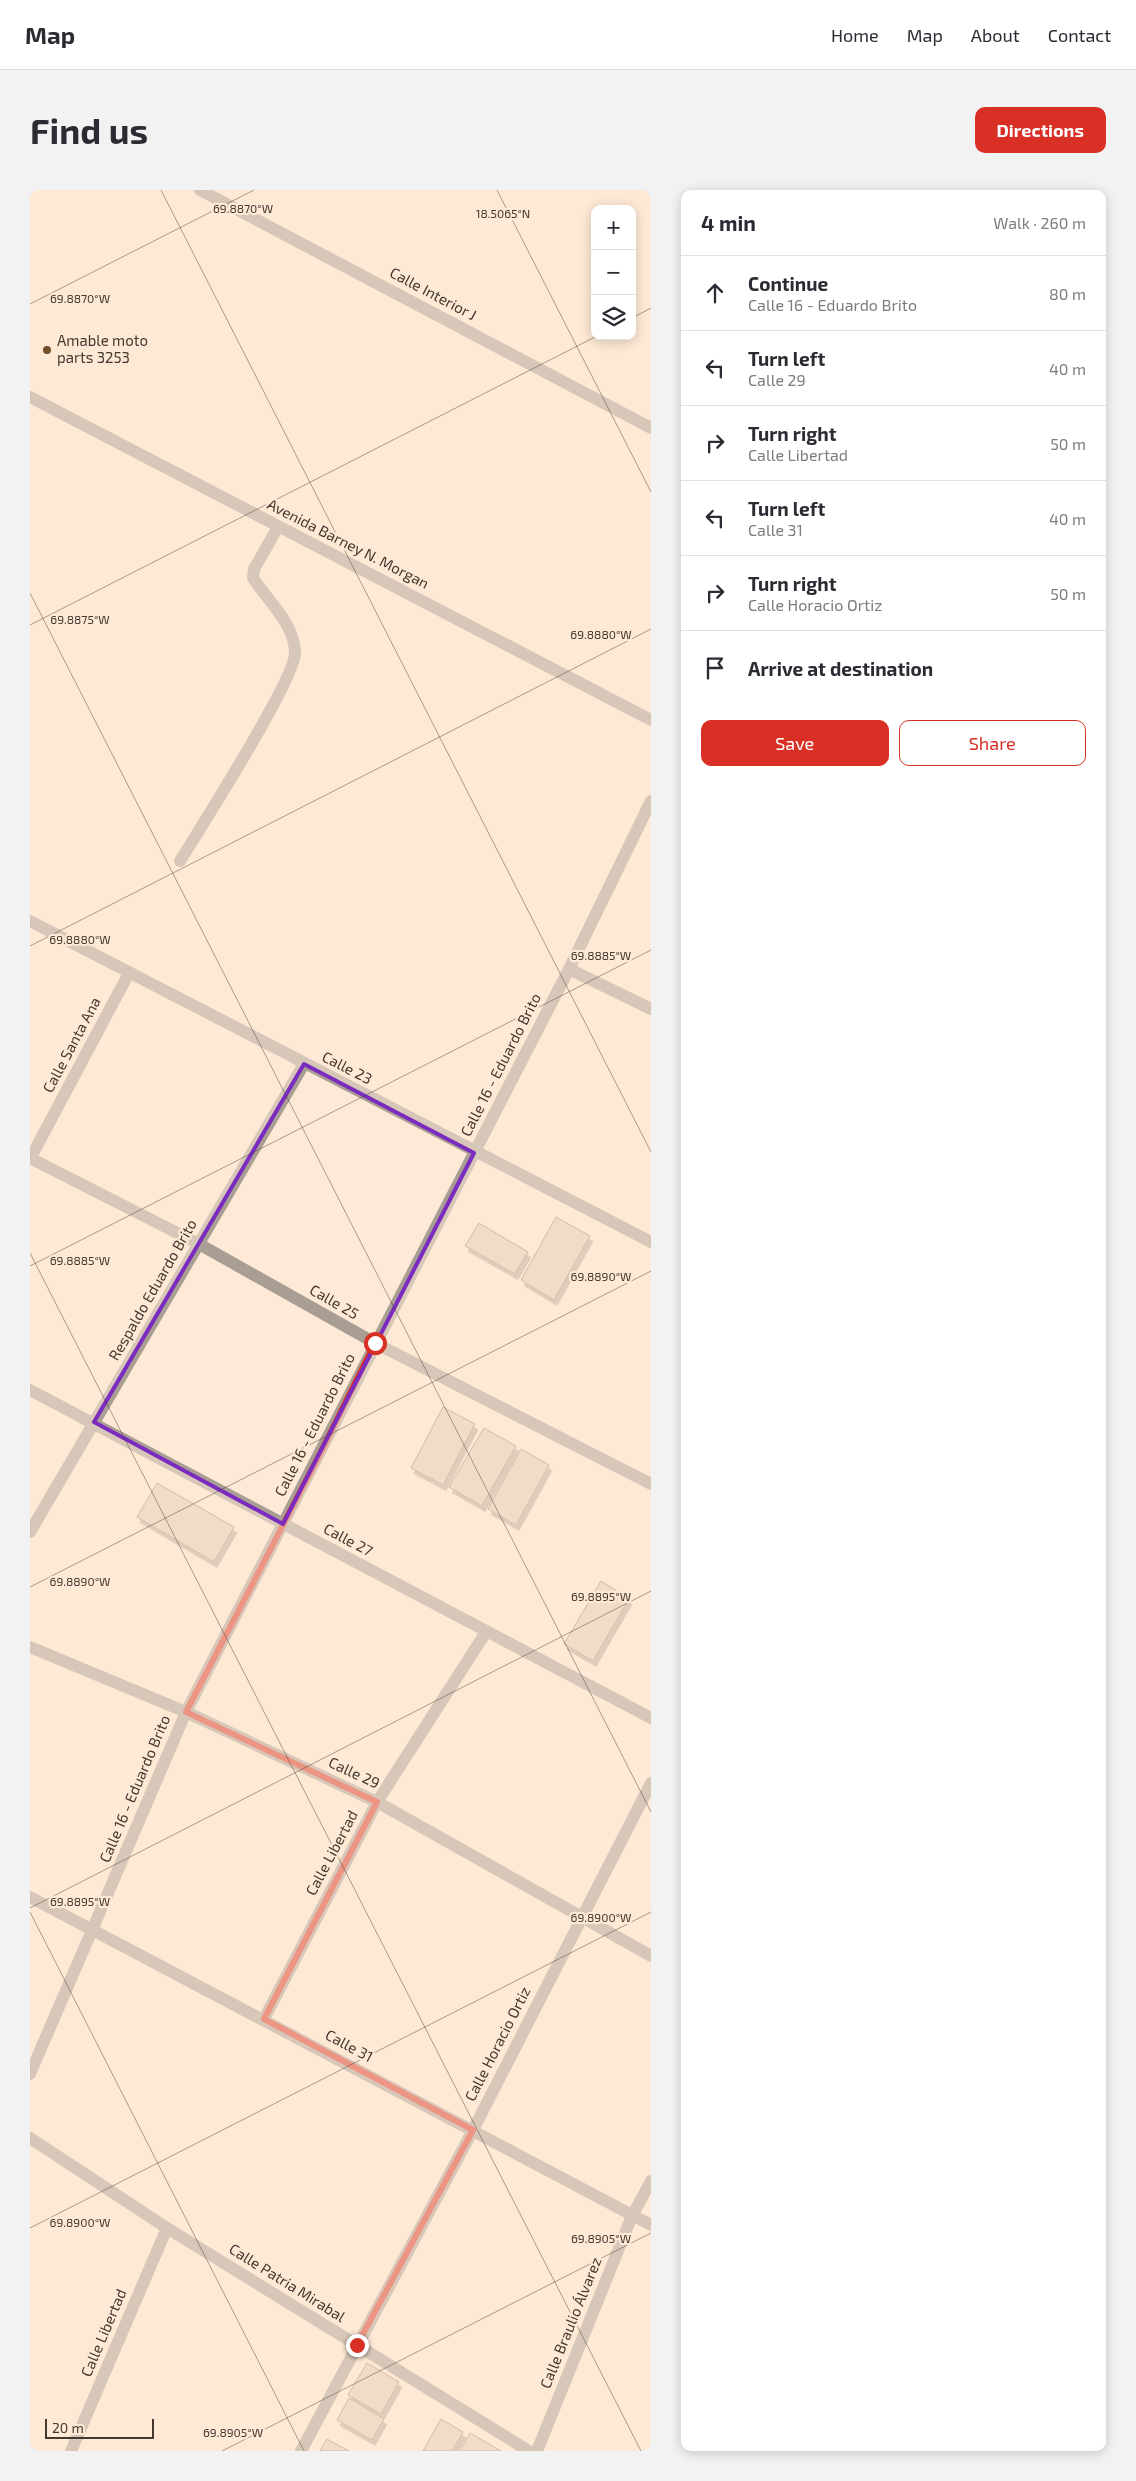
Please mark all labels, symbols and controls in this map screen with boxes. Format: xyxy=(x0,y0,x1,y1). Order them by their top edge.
text: Map xyxy=(25,20,75,49)
text: Home xyxy=(831,24,879,46)
text: Map xyxy=(907,24,943,46)
text: About xyxy=(971,24,1020,46)
text: Contact xyxy=(1048,24,1111,46)
button: Directions xyxy=(975,107,1106,153)
text: Find us xyxy=(30,109,148,151)
text: 69.8870°W xyxy=(213,201,273,215)
map controls xyxy=(591,205,636,340)
button: + xyxy=(591,205,636,250)
text: 18.5065°N xyxy=(476,206,530,220)
text: 4 min xyxy=(701,210,756,235)
text: Walk · 260 m xyxy=(993,213,1086,232)
button: − xyxy=(591,250,636,295)
street label: Calle Interior J xyxy=(387,263,480,324)
text: Continue xyxy=(748,272,828,295)
icon: ahead xyxy=(701,279,729,307)
text: 80 m xyxy=(1049,284,1086,303)
text: 69.8870°W xyxy=(50,291,110,305)
button: layers xyxy=(591,295,636,340)
text: Calle 16 - Eduardo Brito xyxy=(748,295,917,314)
place label: Amable moto parts 3253 xyxy=(57,331,148,366)
marker: Amable moto parts 3253 xyxy=(41,344,53,356)
text: Turn left xyxy=(748,347,825,370)
icon: left xyxy=(701,354,729,382)
text: 40 m xyxy=(1049,359,1086,378)
text: Calle 29 xyxy=(748,370,806,389)
text: Turn right xyxy=(748,422,836,445)
icon: right xyxy=(701,429,729,457)
text: 50 m xyxy=(1050,434,1086,453)
text: Calle Libertad xyxy=(748,445,848,464)
street label: Avenida Barney N. Morgan xyxy=(265,494,432,592)
text: Turn left xyxy=(748,497,825,520)
icon: left xyxy=(701,504,729,532)
text: 40 m xyxy=(1049,509,1086,528)
text: Calle 31 xyxy=(748,520,803,539)
text: Turn right xyxy=(748,572,836,595)
icon: right xyxy=(701,579,729,607)
text: 50 m xyxy=(1050,584,1086,603)
text: Calle Horacio Ortiz xyxy=(748,595,882,614)
text: 69.8875°W xyxy=(50,612,110,626)
text: 69.8880°W xyxy=(570,627,632,641)
icon: arrive xyxy=(701,654,729,682)
text: Arrive at destination xyxy=(748,657,933,680)
button: Save xyxy=(701,720,889,766)
button: Share xyxy=(899,720,1086,766)
text: 69.8880°W xyxy=(49,932,111,946)
text: 69.8885°W xyxy=(571,948,631,962)
street label: Calle 16 - Eduardo Brito xyxy=(456,990,544,1139)
street label: Calle Santa Ana xyxy=(38,994,104,1095)
street label: Calle 23 xyxy=(319,1047,376,1087)
street label: Respaldo Eduardo Brito xyxy=(104,1216,200,1363)
text: 69.8885°W xyxy=(50,1253,110,1267)
text: 69.8890°W xyxy=(571,1269,631,1283)
street label: Calle 25 xyxy=(307,1280,362,1322)
route start xyxy=(364,1332,387,1355)
street label: Calle 16 - Eduardo Brito xyxy=(270,1350,358,1499)
street label: Calle 27 xyxy=(321,1519,376,1560)
text: 69.8890°W xyxy=(50,1574,110,1588)
text: 69.8895°W xyxy=(571,1589,631,1603)
street label: Calle 16 - Eduardo Brito xyxy=(95,1712,173,1865)
street label: Calle 29 xyxy=(326,1753,383,1792)
street label: Calle Libertad xyxy=(301,1807,361,1898)
text: 69.8895°W xyxy=(50,1894,110,1908)
text: 69.8900°W xyxy=(571,1910,631,1924)
street label: Calle Horacio Ortiz xyxy=(461,1983,534,2104)
street label: Calle 31 xyxy=(323,2025,376,2065)
text: 69.8900°W xyxy=(50,2215,110,2229)
text: 69.8905°W xyxy=(571,2231,631,2245)
street label: Calle Patria Mirabal xyxy=(226,2239,349,2325)
street label: Calle Braulio Álvarez xyxy=(536,2254,605,2391)
street label: Calle Libertad xyxy=(76,2286,130,2379)
route end xyxy=(346,2334,369,2357)
scale bar xyxy=(45,2416,154,2439)
text: 20 m xyxy=(52,2419,84,2436)
text: 69.8905°W xyxy=(203,2425,263,2439)

